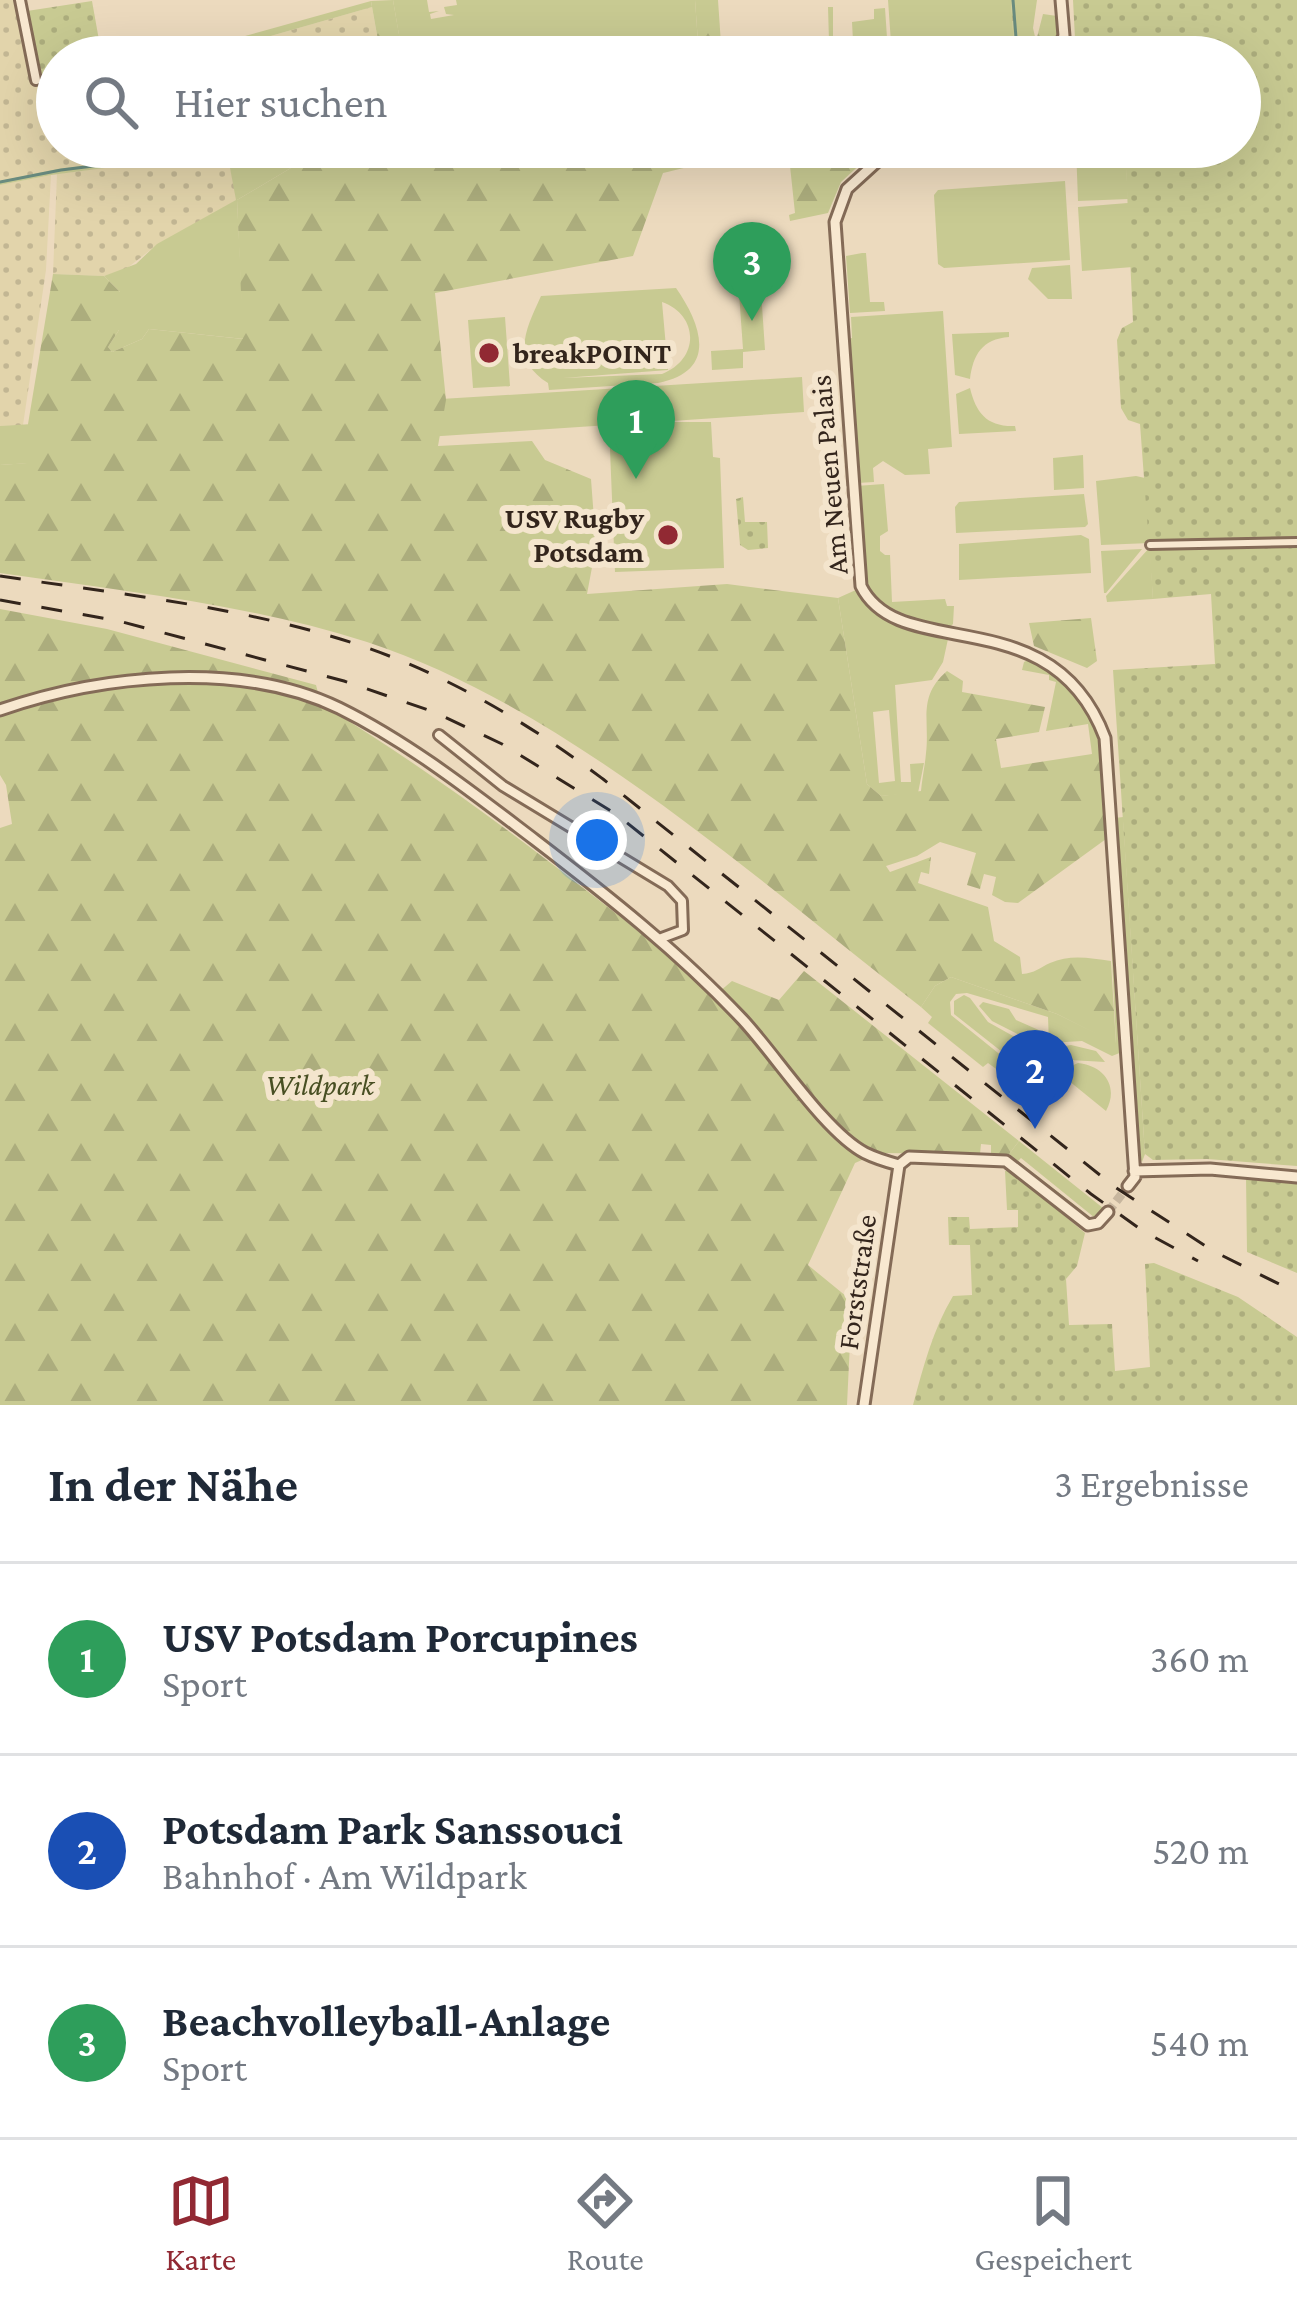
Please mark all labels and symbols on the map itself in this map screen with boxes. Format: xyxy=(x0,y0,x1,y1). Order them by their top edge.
pin: 3 xyxy=(713,222,791,321)
place label: breakPOINT xyxy=(512,336,671,369)
marker: breakPOINT xyxy=(476,340,502,366)
street label: Am Neuen Palais xyxy=(803,374,854,576)
pin: 1 xyxy=(597,380,675,479)
place label: USV Rugby Potsdam xyxy=(505,501,645,568)
marker: USV Rugby Potsdam xyxy=(655,522,681,548)
your location xyxy=(567,810,627,870)
pin: 2 xyxy=(996,1030,1074,1129)
park label: Wildpark xyxy=(266,1068,376,1102)
street label: Forststraße xyxy=(831,1212,882,1352)

